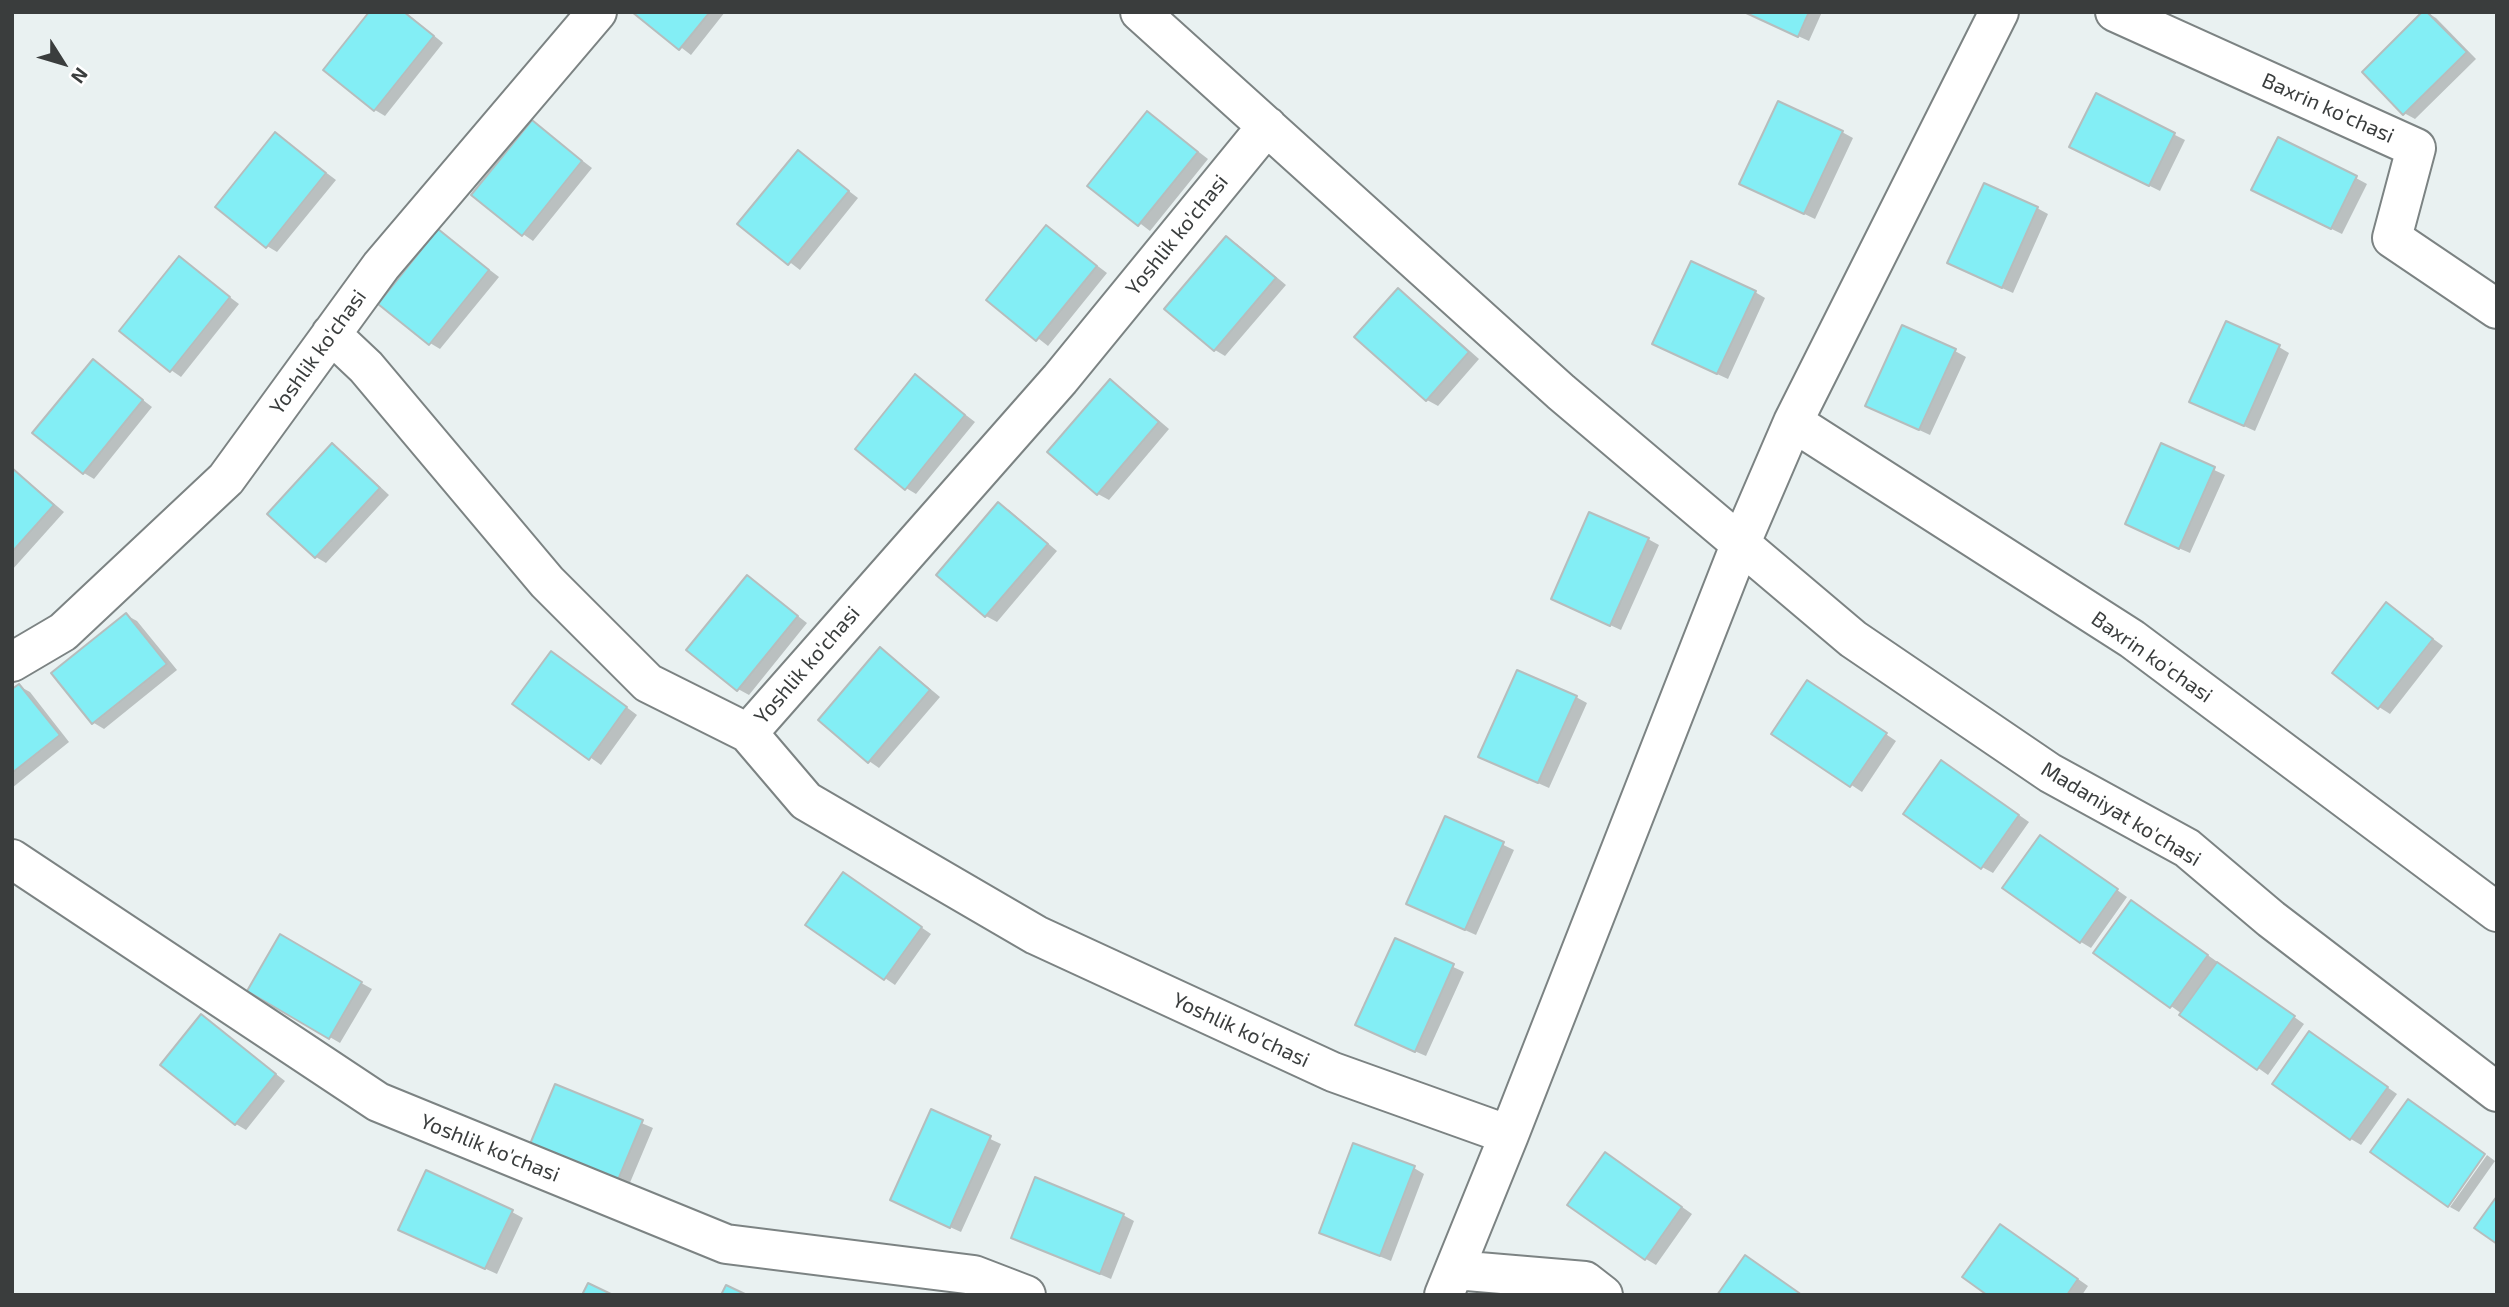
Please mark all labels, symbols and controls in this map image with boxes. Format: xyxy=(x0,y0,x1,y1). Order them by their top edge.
north arrow xyxy=(28,28,98,98)
text: N xyxy=(67,64,93,88)
street label: Baxrin ko'chasi xyxy=(2258,68,2398,148)
street label: Yoshlik ko'chasi xyxy=(1121,170,1233,300)
street label: Yoshlik ko'chasi xyxy=(264,285,372,419)
street label: Yoshlik ko'chasi xyxy=(749,601,865,729)
street label: Baxrin ko'chasi xyxy=(2087,606,2217,708)
street label: Madaniyat ko'chasi xyxy=(2037,756,2205,872)
street label: Yoshlik ko'chasi xyxy=(1169,987,1313,1073)
street label: Yoshlik ko'chasi xyxy=(417,1109,563,1187)

